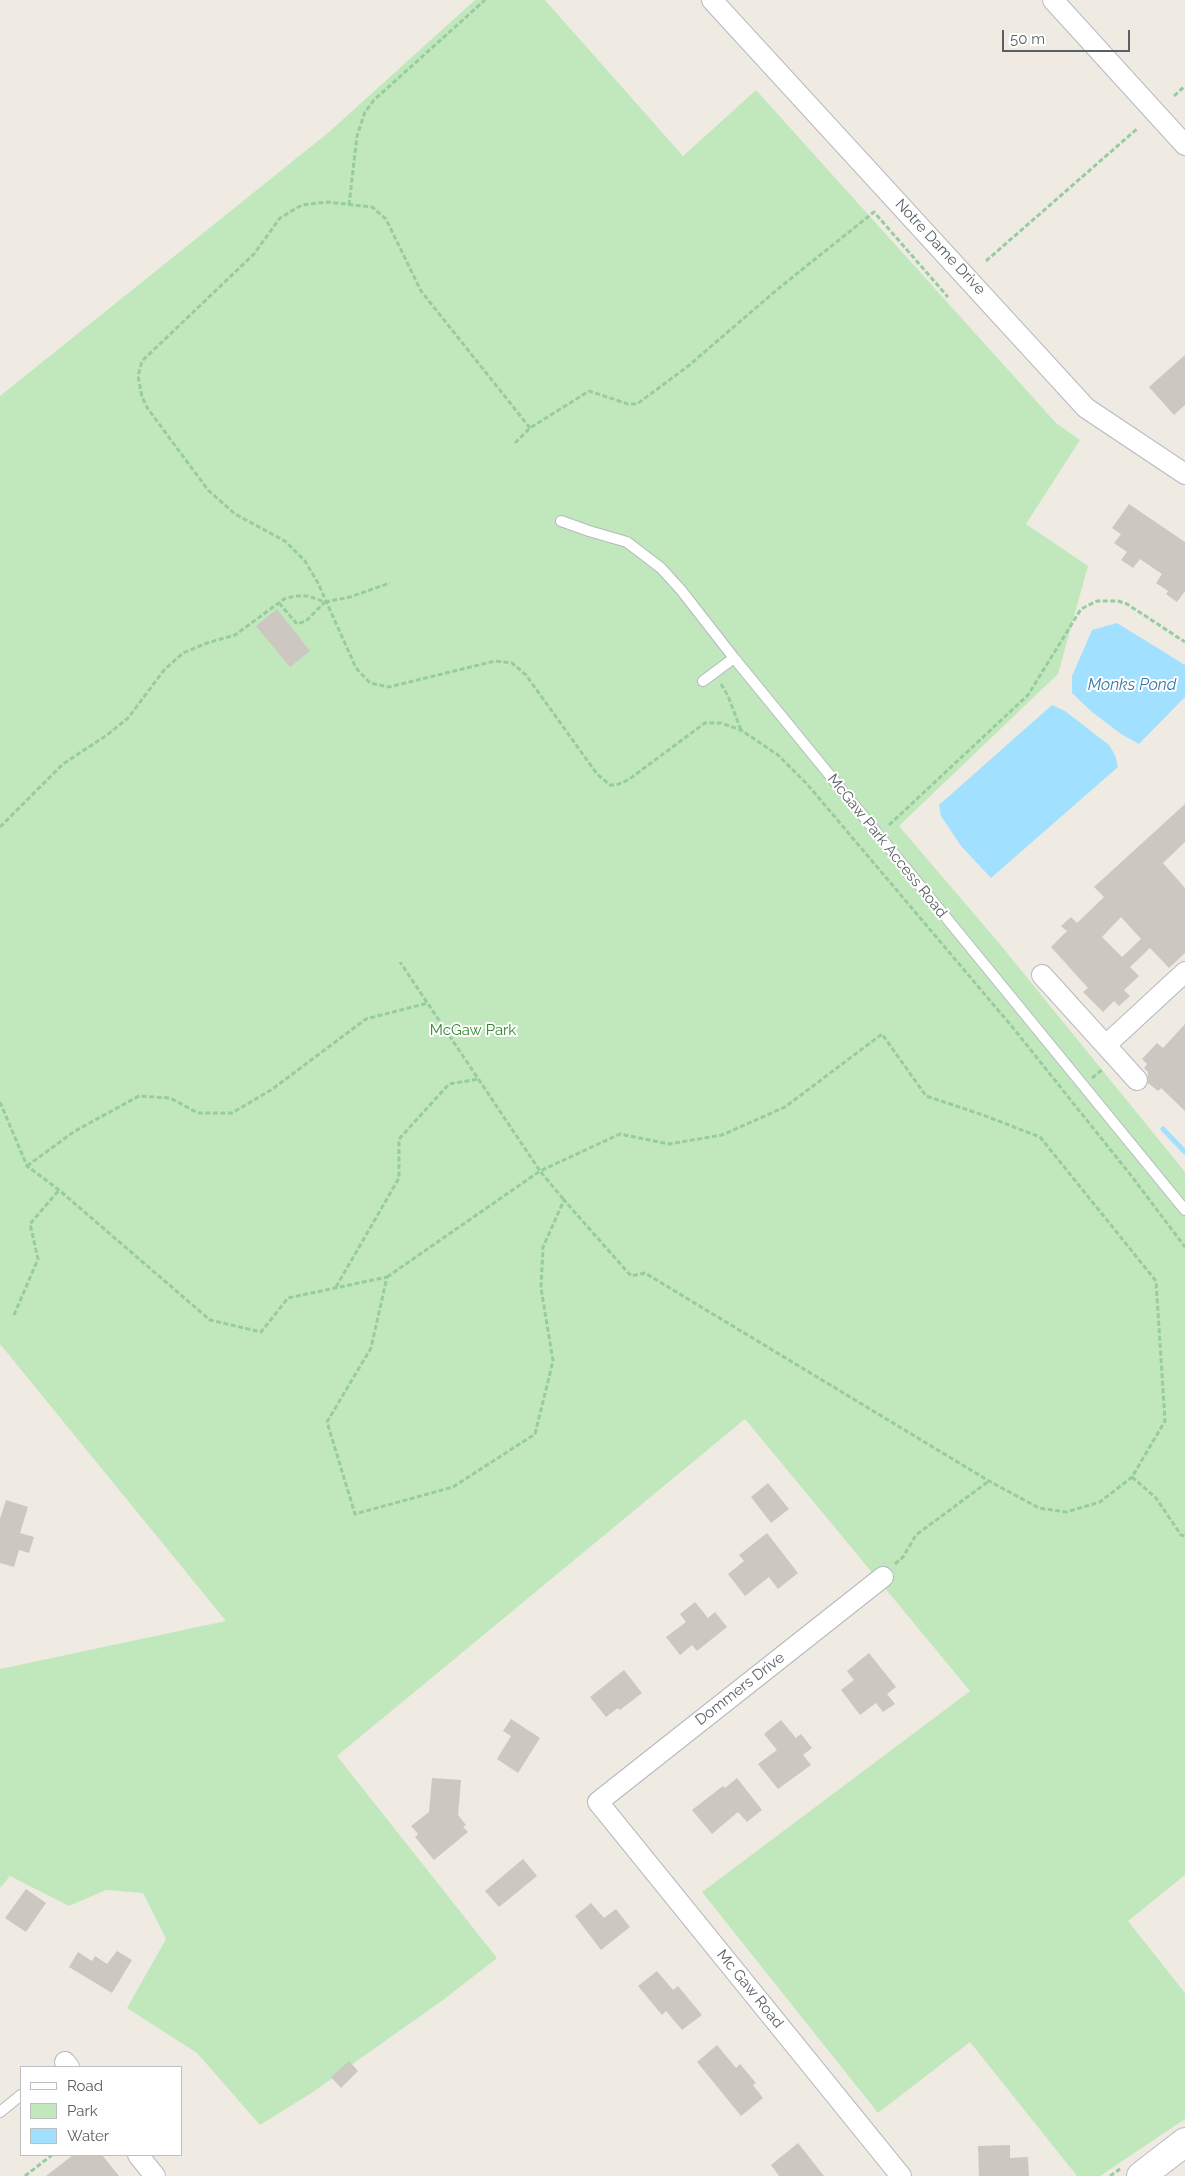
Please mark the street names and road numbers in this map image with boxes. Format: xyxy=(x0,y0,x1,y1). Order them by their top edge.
street label: Notre Dame Drive xyxy=(891,196,989,298)
street label: McGaw Park Access Road xyxy=(823,771,951,921)
street label: Dommers Drive xyxy=(692,1649,788,1729)
street label: Mc Gaw Road xyxy=(713,1946,787,2032)

